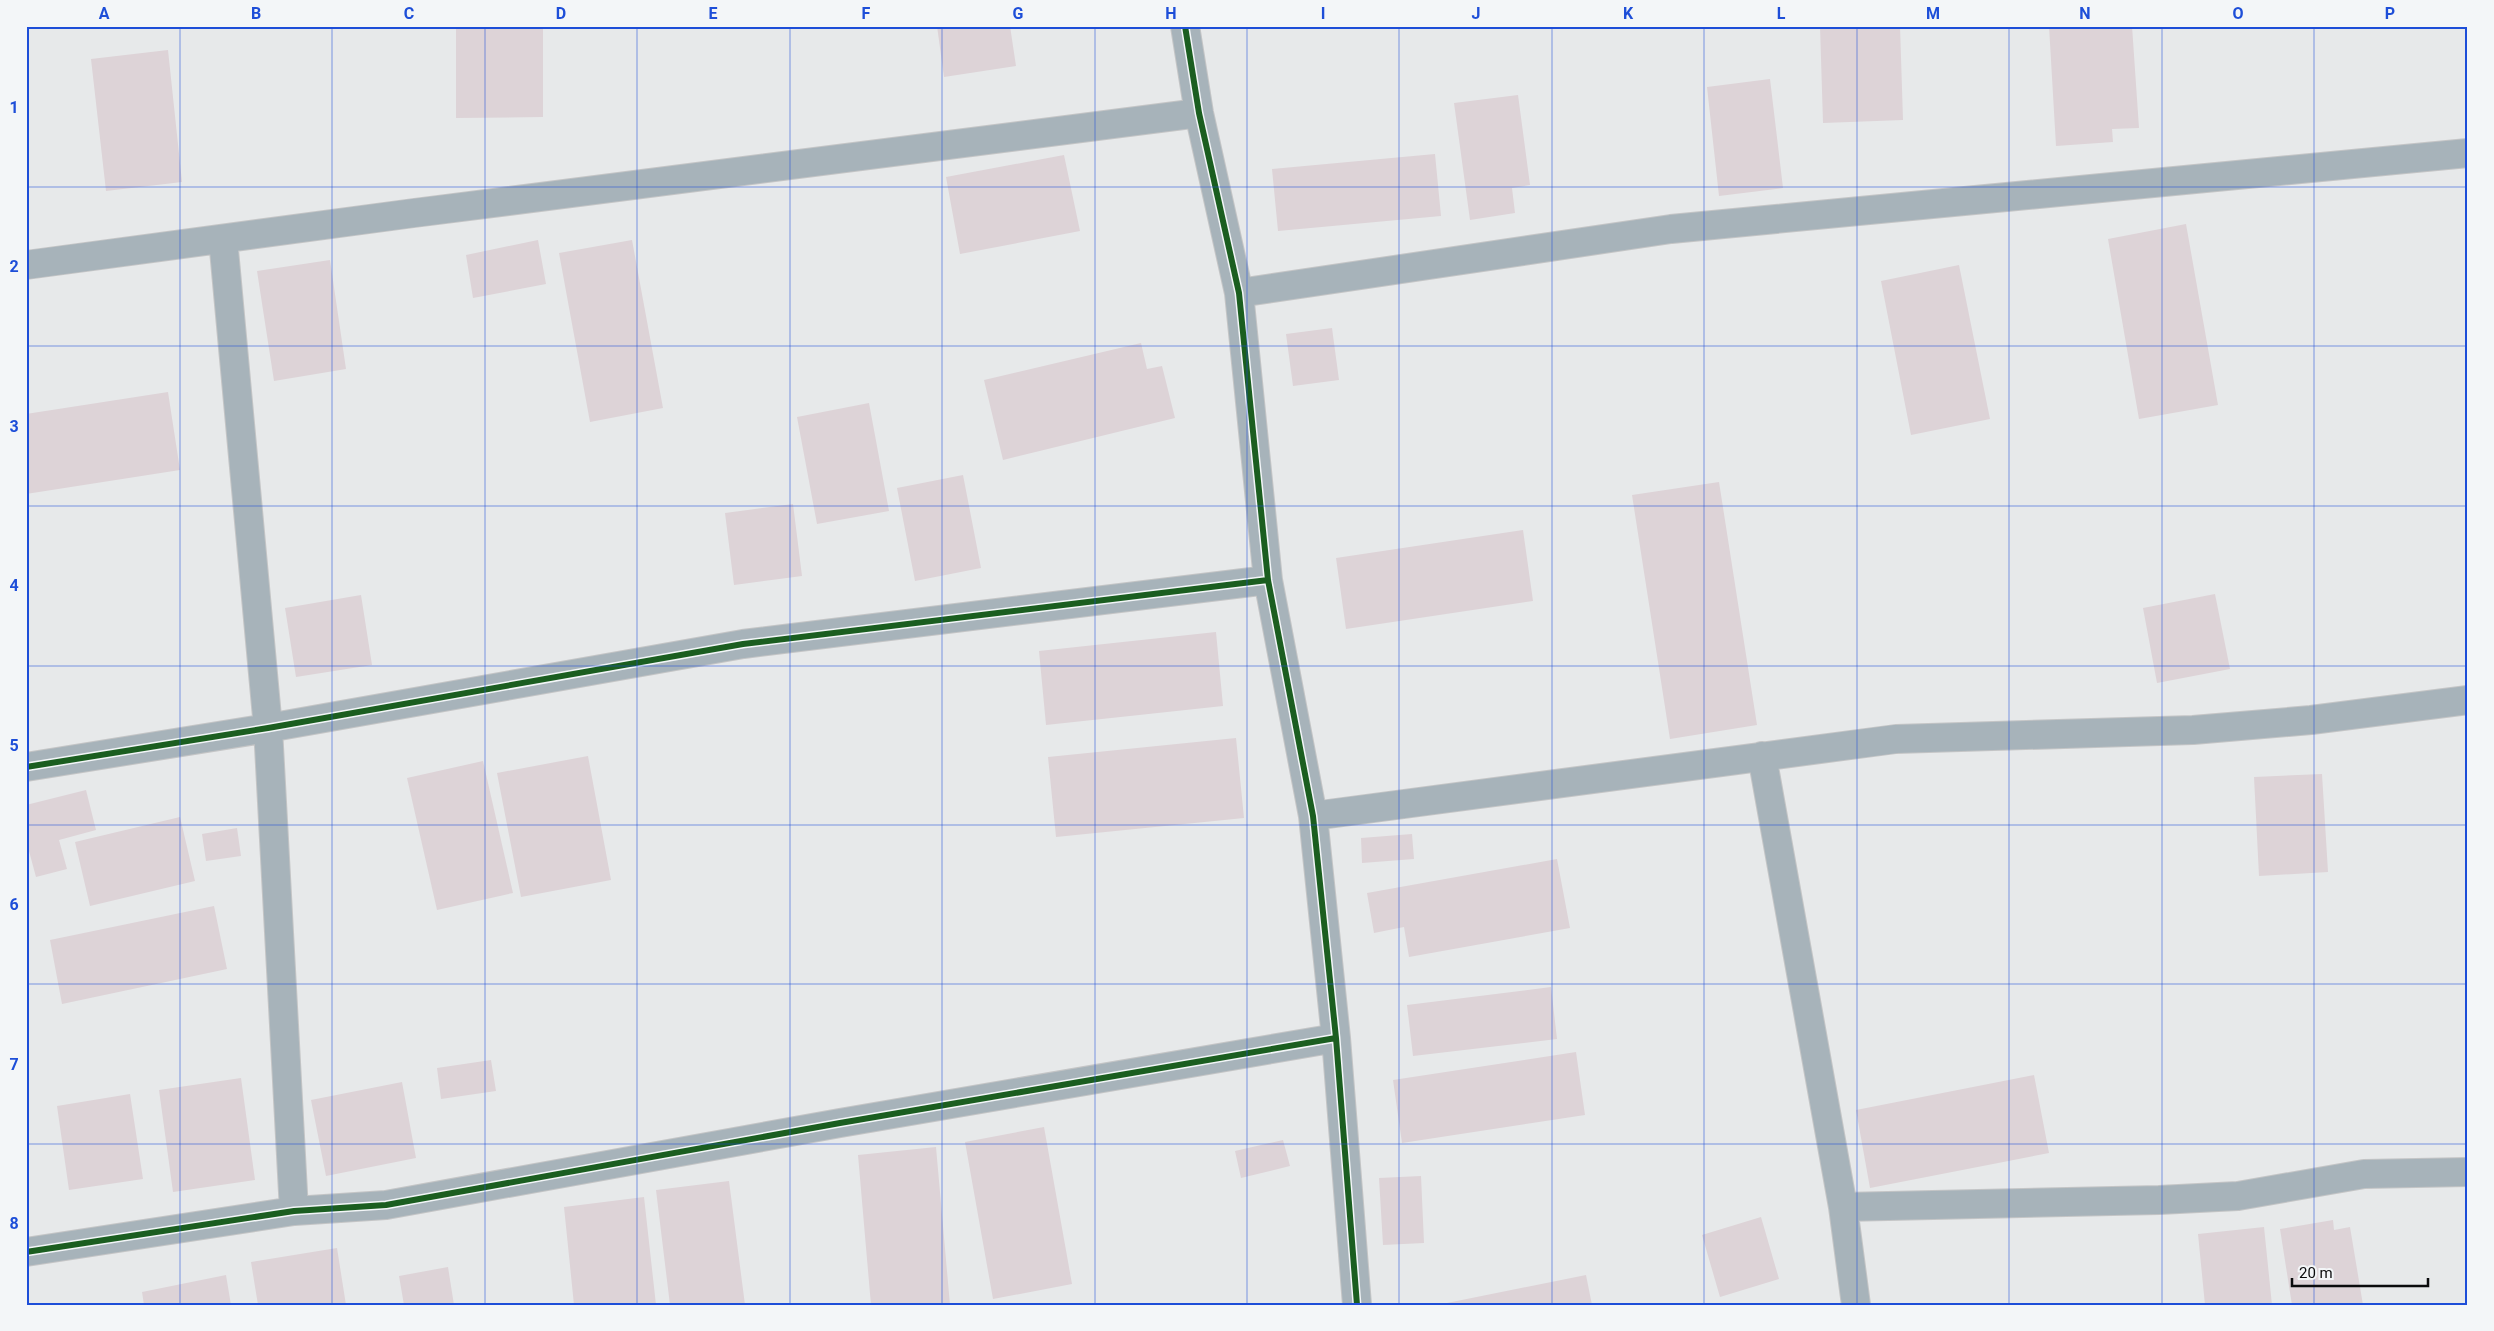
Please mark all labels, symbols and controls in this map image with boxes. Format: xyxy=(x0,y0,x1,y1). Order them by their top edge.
text: A xyxy=(99,4,110,23)
text: B xyxy=(251,4,261,23)
text: C xyxy=(404,4,414,23)
text: D xyxy=(556,4,566,23)
text: E xyxy=(709,4,718,23)
text: F xyxy=(862,4,871,23)
text: G xyxy=(1013,4,1024,23)
text: H xyxy=(1165,4,1177,23)
text: I xyxy=(1321,4,1325,23)
text: J xyxy=(1472,4,1480,23)
text: K xyxy=(1623,4,1634,23)
text: L xyxy=(1777,4,1786,23)
text: M xyxy=(1926,4,1940,23)
text: N xyxy=(2079,4,2091,23)
text: O xyxy=(2232,4,2244,23)
text: P xyxy=(2385,4,2395,23)
text: 1 xyxy=(9,98,19,117)
text: 2 xyxy=(9,257,19,276)
text: 3 xyxy=(9,417,19,436)
text: 4 xyxy=(9,576,19,595)
text: 5 xyxy=(9,736,19,755)
text: 6 xyxy=(9,895,19,914)
text: 7 xyxy=(9,1055,19,1074)
text: 8 xyxy=(9,1214,19,1233)
scale bar xyxy=(2292,1256,2428,1288)
text: 20 m xyxy=(2299,1264,2333,1282)

